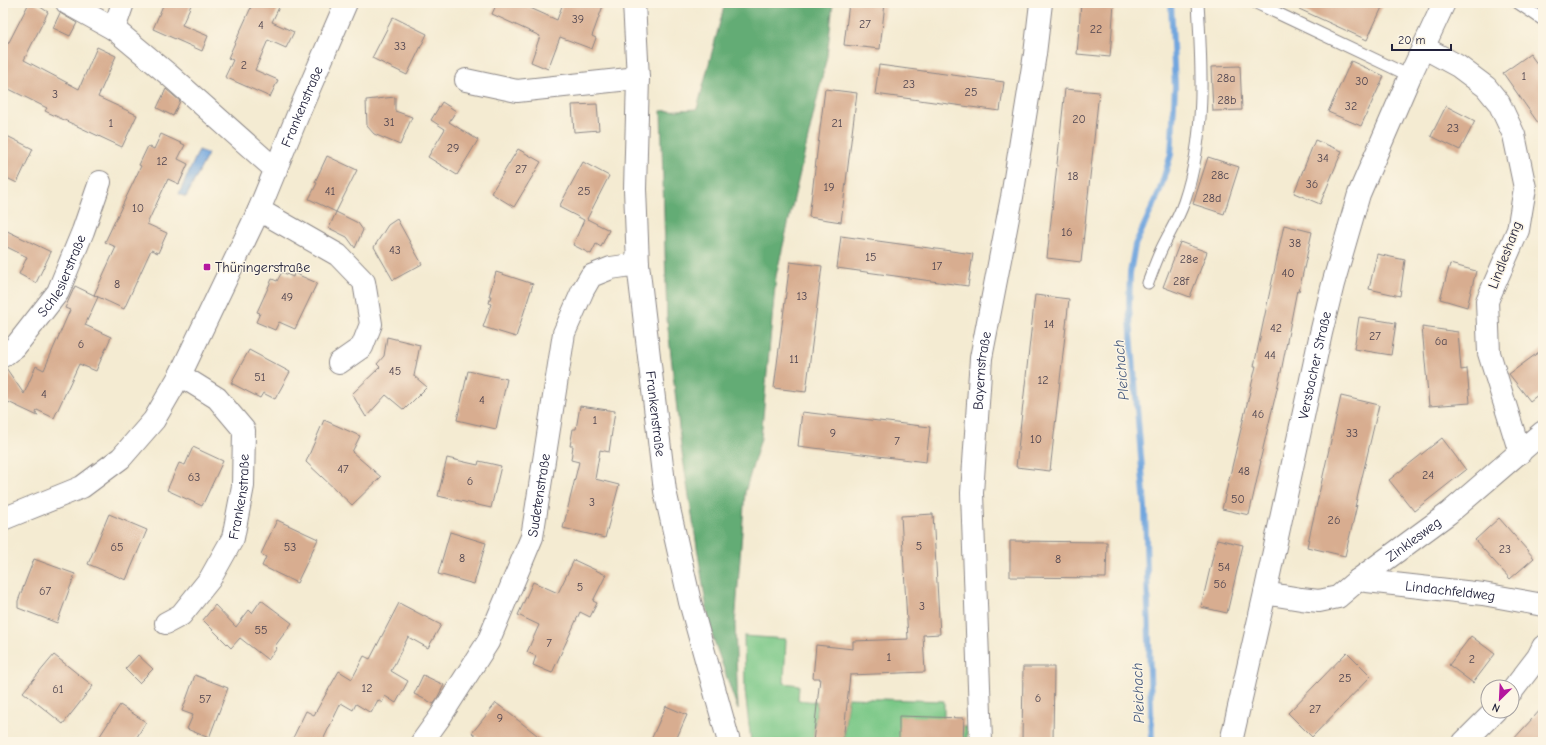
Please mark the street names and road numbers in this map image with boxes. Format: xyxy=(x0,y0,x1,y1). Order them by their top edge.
street label: Frankenstraße xyxy=(277,63,326,150)
street label: Lindleshang xyxy=(1484,219,1526,291)
street label: Schlesierstraße xyxy=(33,232,89,320)
street label: Versbacher Straße xyxy=(1294,309,1335,421)
street label: Bayernstraße xyxy=(969,330,994,410)
street label: Frankenstraße xyxy=(642,370,669,458)
street label: Sudetenstraße xyxy=(524,452,553,538)
street label: Frankenstraße xyxy=(224,454,252,541)
street label: Zinklesweg xyxy=(1382,513,1444,565)
street label: Lindachfeldweg xyxy=(1404,577,1497,605)

